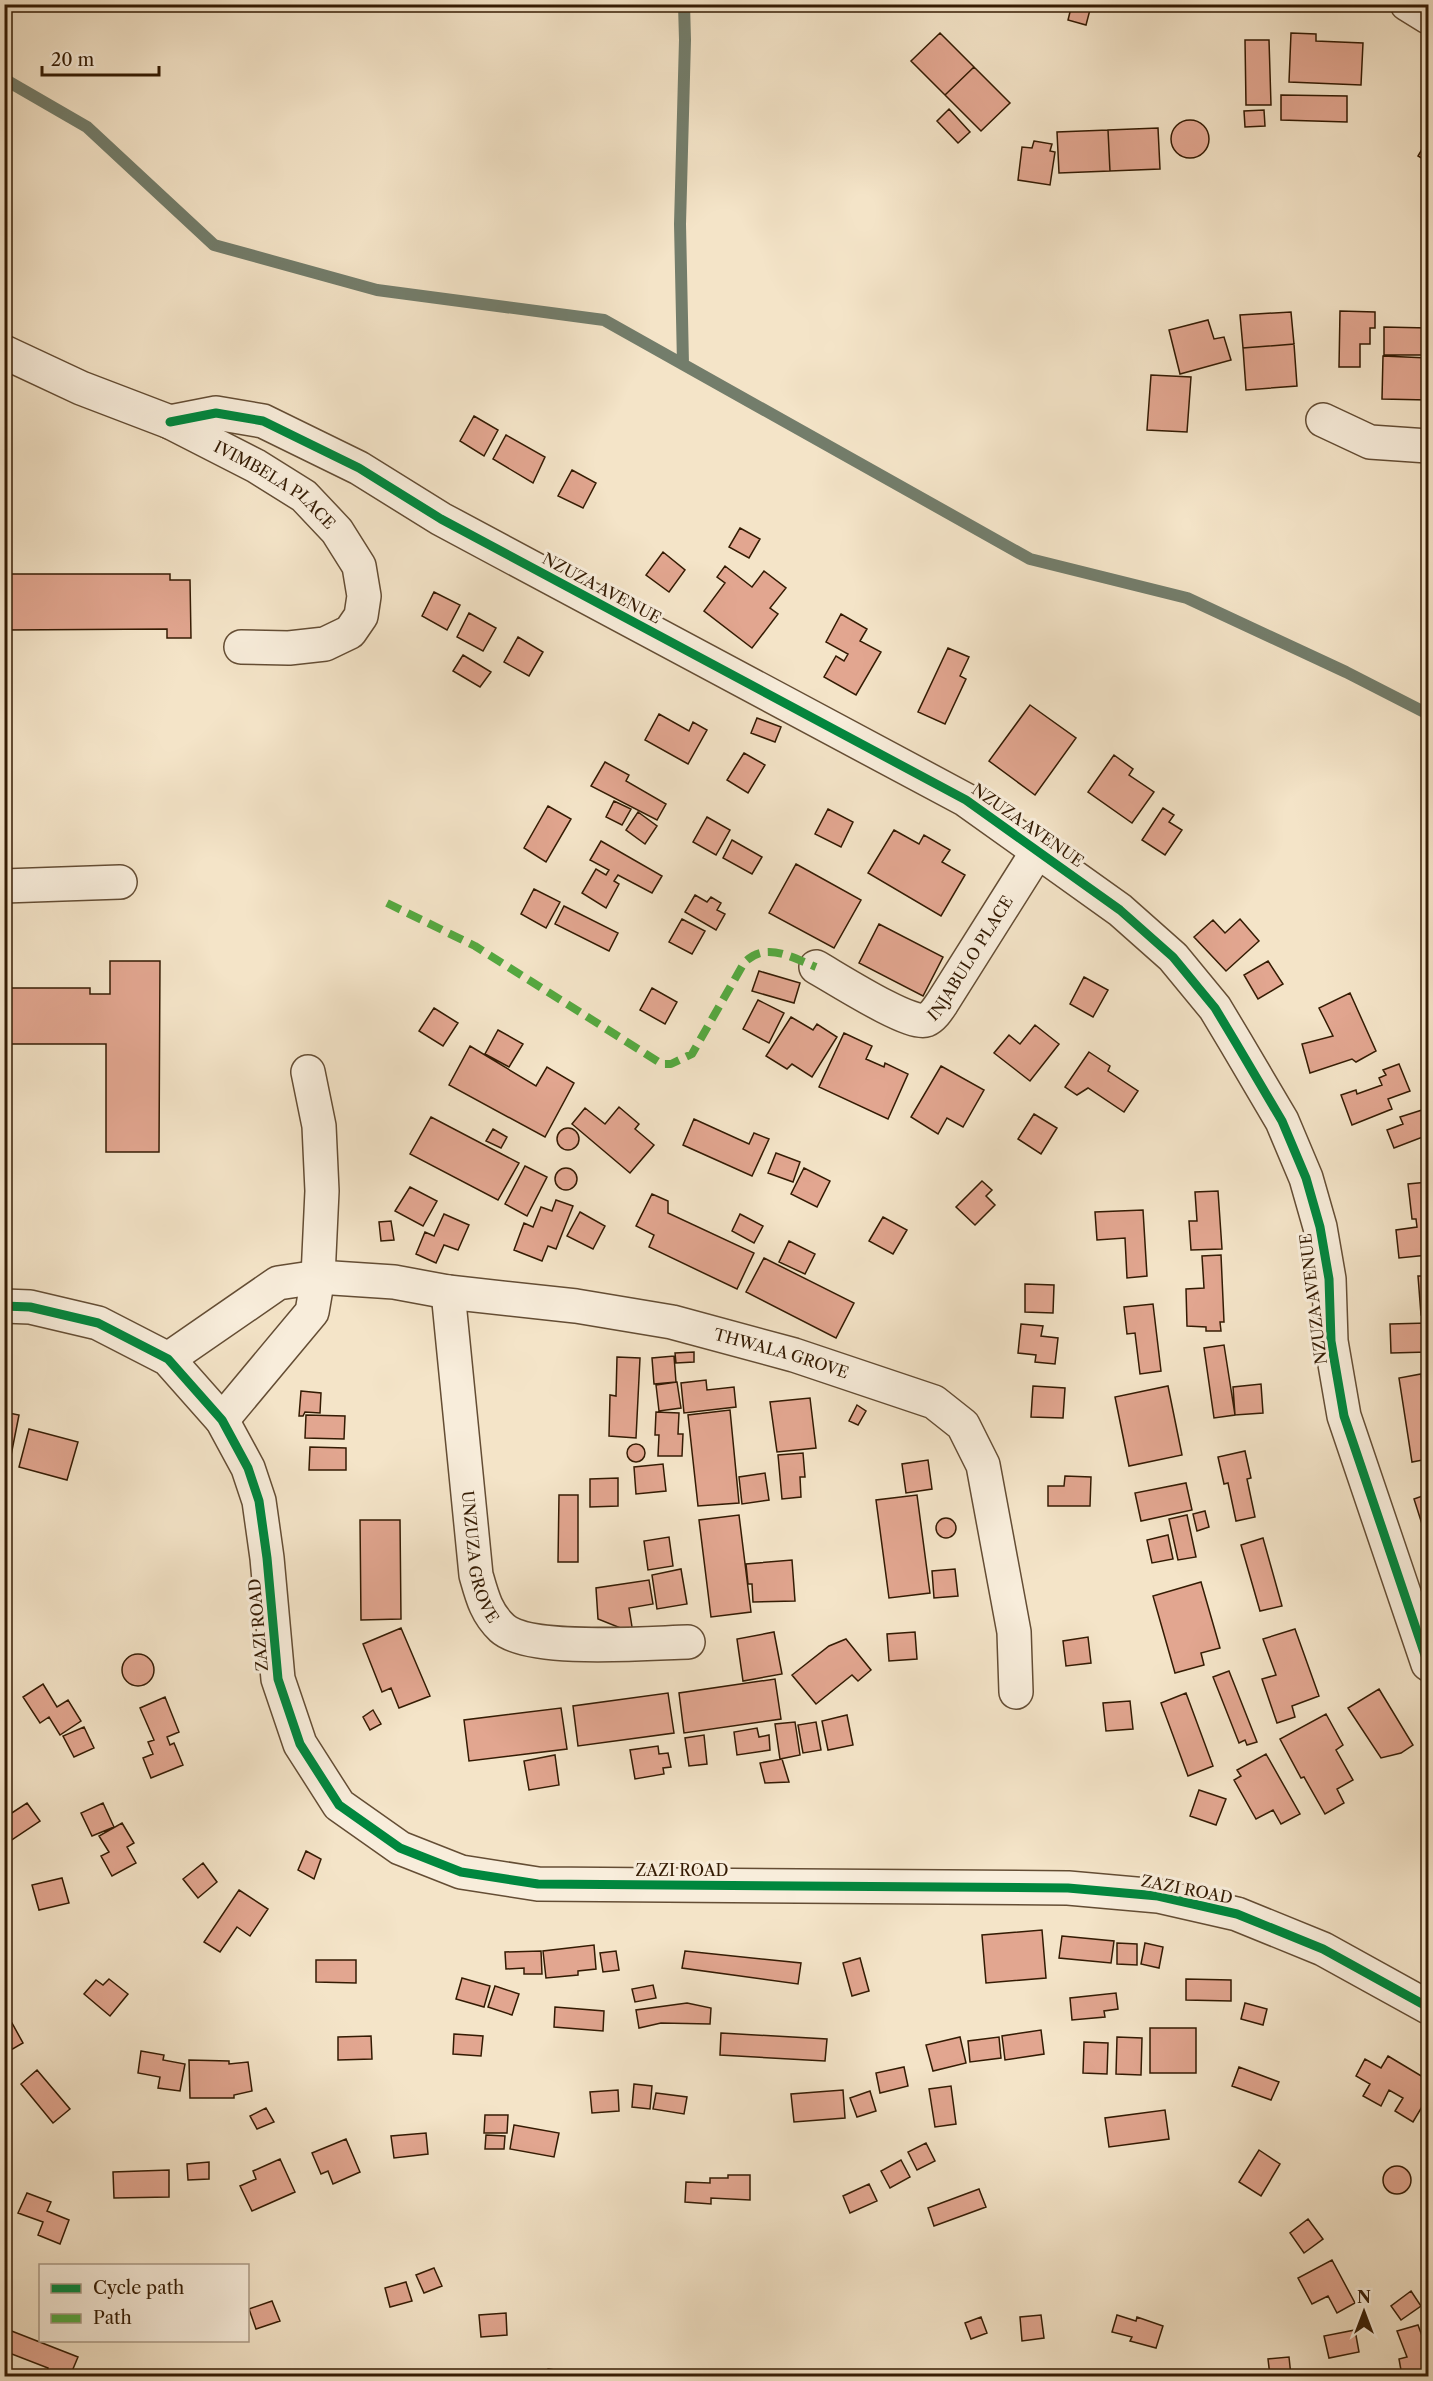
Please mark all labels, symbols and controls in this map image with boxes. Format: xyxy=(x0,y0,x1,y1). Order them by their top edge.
scale bar xyxy=(42,39,159,77)
text: 20 m xyxy=(51,49,95,71)
street label: IVIMBELA PLACE xyxy=(211,436,340,533)
street label: NZUZA AVENUE xyxy=(539,548,665,628)
street label: NZUZA AVENUE xyxy=(968,779,1088,871)
street label: INJABULO PLACE xyxy=(923,892,1017,1025)
street label: NZUZA AVENUE xyxy=(1295,1232,1331,1366)
street label: THWALA GROVE xyxy=(712,1324,851,1383)
street label: UNZUZA GROVE xyxy=(458,1490,503,1627)
street label: ZAZI ROAD xyxy=(244,1578,272,1672)
street label: ZAZI ROAD xyxy=(636,1860,728,1880)
street label: ZAZI ROAD xyxy=(1139,1870,1235,1908)
legend xyxy=(39,2264,249,2342)
text: Cycle path xyxy=(93,2277,184,2299)
north arrow xyxy=(1334,2282,1394,2342)
text: N xyxy=(1357,2287,1371,2307)
text: Path xyxy=(93,2307,132,2329)

